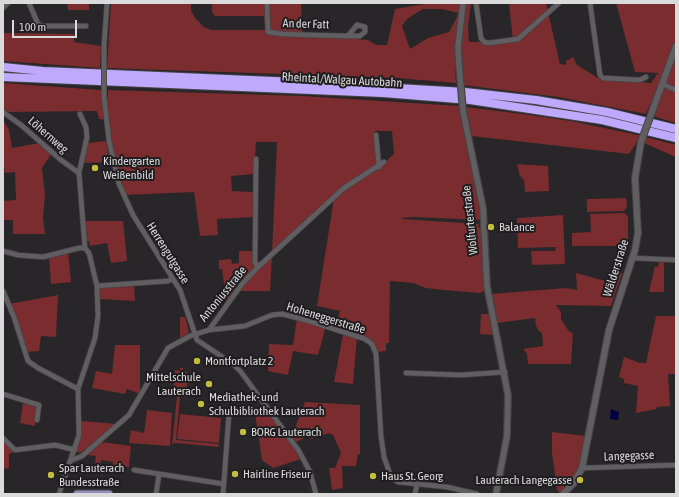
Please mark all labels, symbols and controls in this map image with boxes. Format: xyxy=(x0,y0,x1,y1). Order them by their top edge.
scale bar xyxy=(14,12,79,38)
street label: An der Fatt xyxy=(282,16,330,32)
text: 100 m xyxy=(19,20,46,34)
street label: Rheintal/Walgau Autobahn xyxy=(281,70,403,90)
street label: Löhernweg xyxy=(25,114,71,156)
place label: Kindergarten Weißenbild xyxy=(103,154,160,182)
marker: Kindergarten Weißenbild xyxy=(90,163,100,173)
street label: Wolfurterstraße xyxy=(459,185,481,255)
street label: Herrengutgasse xyxy=(143,220,193,286)
place label: Balance xyxy=(499,220,535,234)
marker: Balance xyxy=(486,222,496,232)
street label: Wälderstraße xyxy=(600,238,632,298)
street label: Antoniusstraße xyxy=(196,263,250,325)
street label: Hoheneggerstraße xyxy=(285,299,367,337)
place label: Montfortplatz 2 xyxy=(205,354,273,368)
marker: Montfortplatz 2 xyxy=(192,356,202,366)
place label: Mittelschule Lauterach xyxy=(146,370,201,398)
marker: Mittelschule Lauterach xyxy=(204,379,214,389)
place label: Mediathek- und Schulbibliothek Lauterach xyxy=(209,390,325,418)
marker: Mediathek- und Schulbibliothek Lauterach xyxy=(196,399,206,409)
place label: BORG Lauterach xyxy=(251,425,322,439)
marker: BORG Lauterach xyxy=(238,427,248,437)
street label: Langegasse xyxy=(603,448,655,464)
place label: Spar Lauterach Bundesstraße xyxy=(59,461,124,489)
place label: Hairline Friseur xyxy=(243,467,311,481)
marker: Hairline Friseur xyxy=(230,469,240,479)
place label: Haus St. Georg xyxy=(381,469,443,483)
marker: Spar Lauterach Bundesstraße xyxy=(46,470,56,480)
marker: Haus St. Georg xyxy=(368,471,378,481)
place label: Lauterach Langegasse xyxy=(476,473,572,487)
marker: Lauterach Langegasse xyxy=(575,475,585,485)

